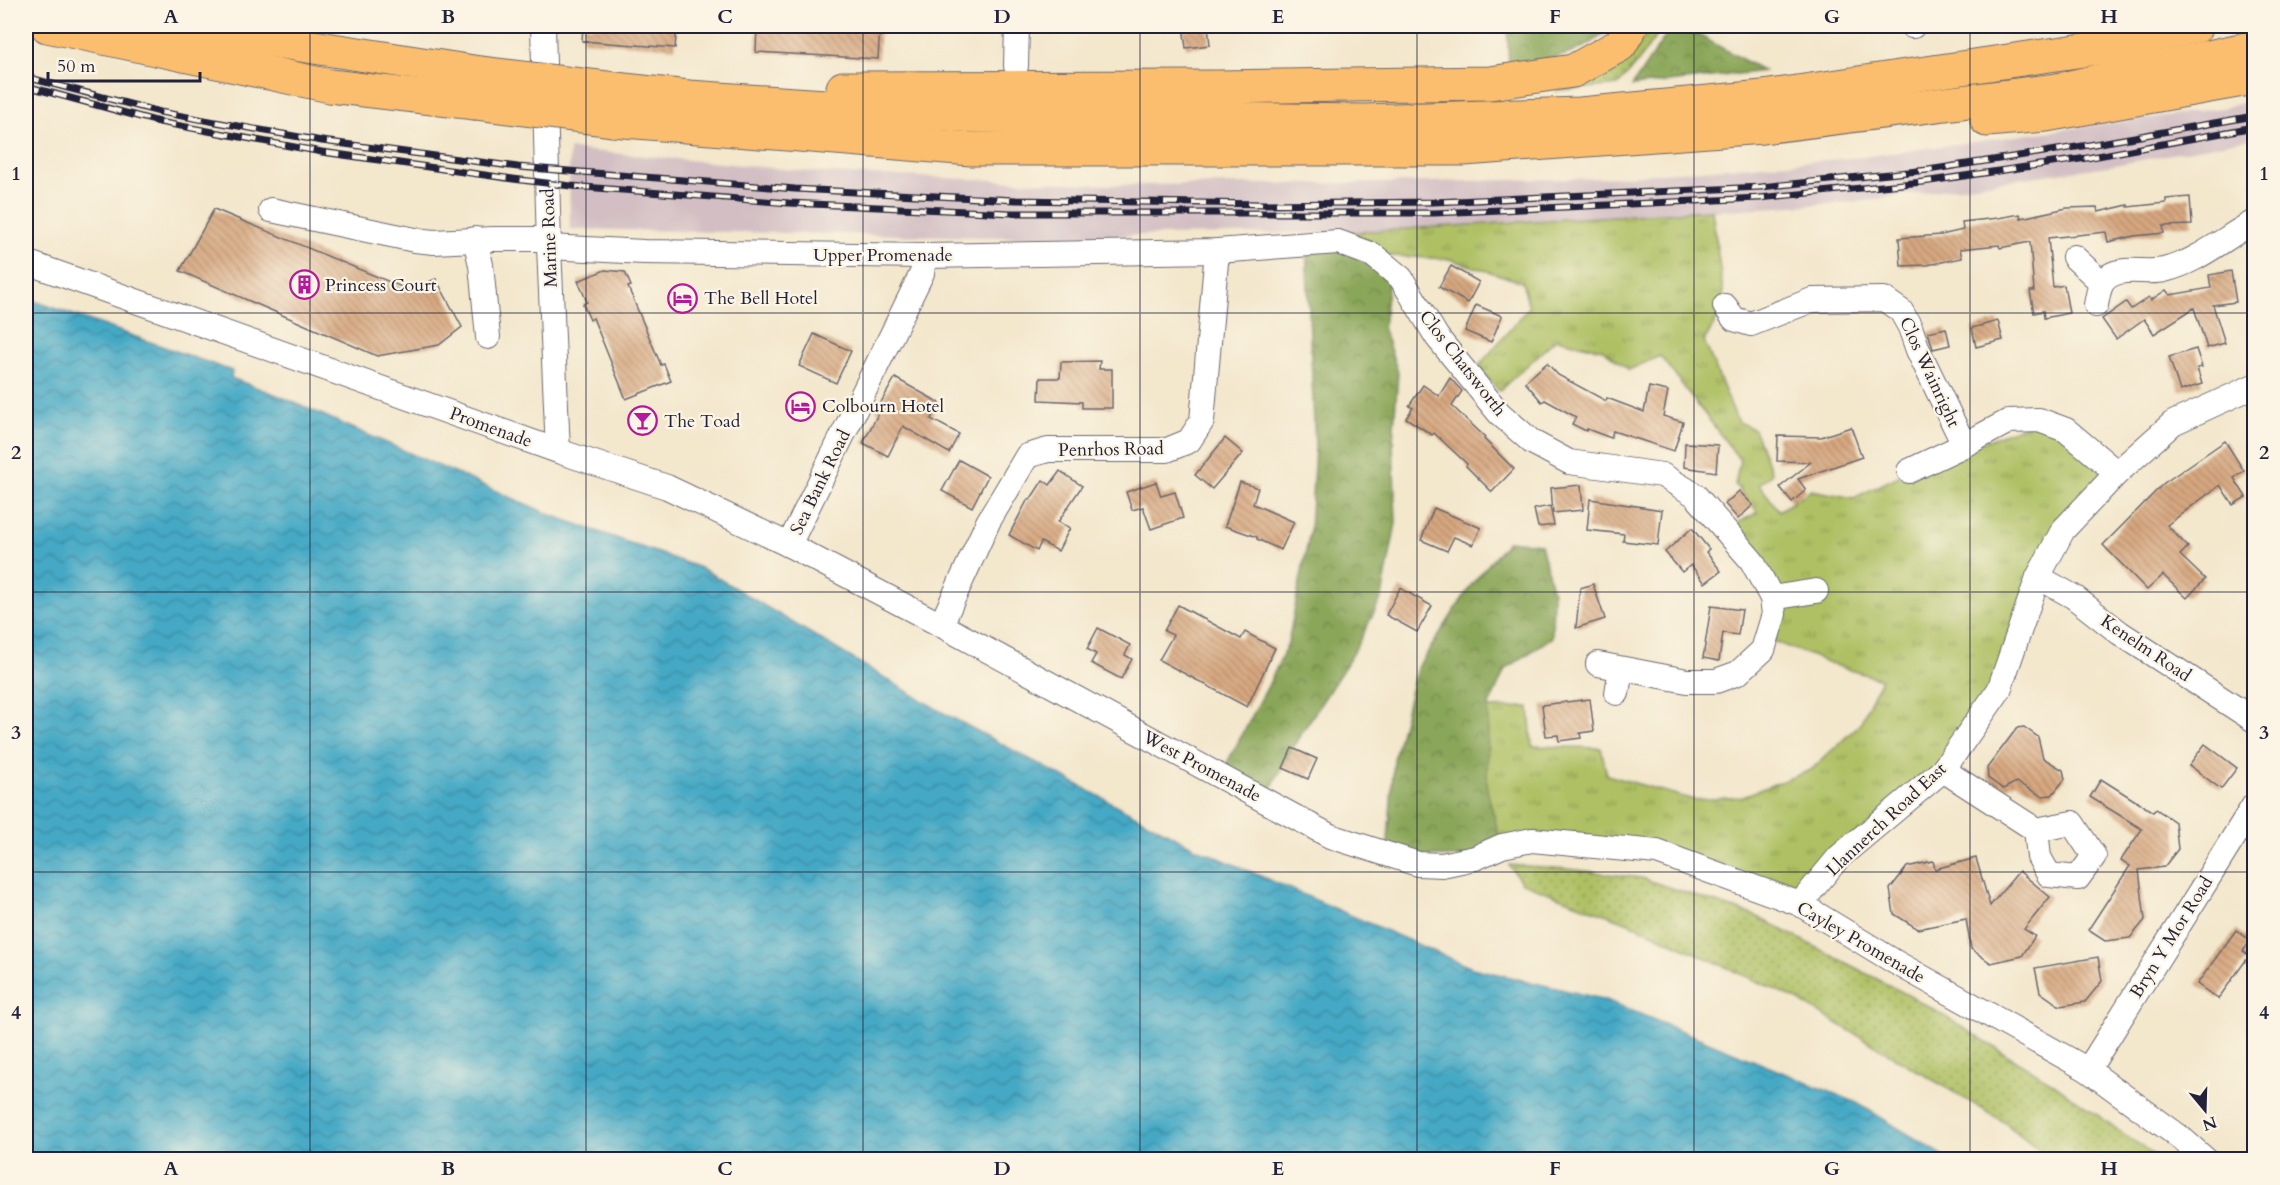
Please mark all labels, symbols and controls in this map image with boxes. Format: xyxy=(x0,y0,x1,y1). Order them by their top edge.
text: A xyxy=(163,3,179,30)
text: B xyxy=(441,3,455,30)
text: C xyxy=(717,3,733,30)
text: D xyxy=(993,3,1011,30)
text: E xyxy=(1272,3,1284,30)
text: F xyxy=(1549,3,1561,30)
text: G xyxy=(1824,3,1840,30)
text: H xyxy=(2100,3,2118,30)
scale bar xyxy=(48,45,200,83)
text: 50 m xyxy=(57,54,96,79)
text: 1 xyxy=(11,160,21,187)
text: 1 xyxy=(2259,160,2269,187)
street label: Marine Road xyxy=(535,188,564,288)
street label: Upper Promenade xyxy=(813,243,953,268)
building icon: Princess Court xyxy=(288,269,320,301)
place label: Princess Court xyxy=(325,273,437,298)
hotel icon: The Bell Hotel xyxy=(667,282,699,314)
place label: The Bell Hotel xyxy=(704,286,818,311)
street label: Clos Chatsworth xyxy=(1413,305,1512,422)
street label: Clos Wainright xyxy=(1893,313,1966,432)
hotel icon: Colbourn Hotel xyxy=(785,390,817,422)
place label: Colbourn Hotel xyxy=(822,394,945,419)
street label: Promenade xyxy=(446,401,536,454)
bar icon: The Toad xyxy=(627,405,659,437)
place label: The Toad xyxy=(664,409,741,434)
street label: Sea Bank Road xyxy=(784,425,857,539)
street label: Penrhos Road xyxy=(1058,436,1164,463)
text: 2 xyxy=(11,439,21,466)
text: 2 xyxy=(2259,439,2269,466)
street label: Kenelm Road xyxy=(2096,609,2196,688)
text: 3 xyxy=(11,719,21,746)
text: 3 xyxy=(2259,719,2269,746)
street label: West Promenade xyxy=(1137,724,1265,808)
street label: Llannerch Road East xyxy=(1821,757,1952,882)
street label: Bryn Y Mor Road xyxy=(2124,871,2219,1003)
street label: Cayley Promenade xyxy=(1792,896,1929,989)
text: 4 xyxy=(11,999,21,1026)
text: 4 xyxy=(2259,999,2269,1026)
north arrow xyxy=(2175,1080,2235,1140)
text: N xyxy=(2199,1111,2220,1136)
text: A xyxy=(163,1155,179,1182)
text: B xyxy=(441,1155,455,1182)
text: C xyxy=(717,1155,733,1182)
text: D xyxy=(993,1155,1011,1182)
text: E xyxy=(1272,1155,1284,1182)
text: F xyxy=(1549,1155,1561,1182)
text: G xyxy=(1824,1155,1840,1182)
text: H xyxy=(2100,1155,2118,1182)

